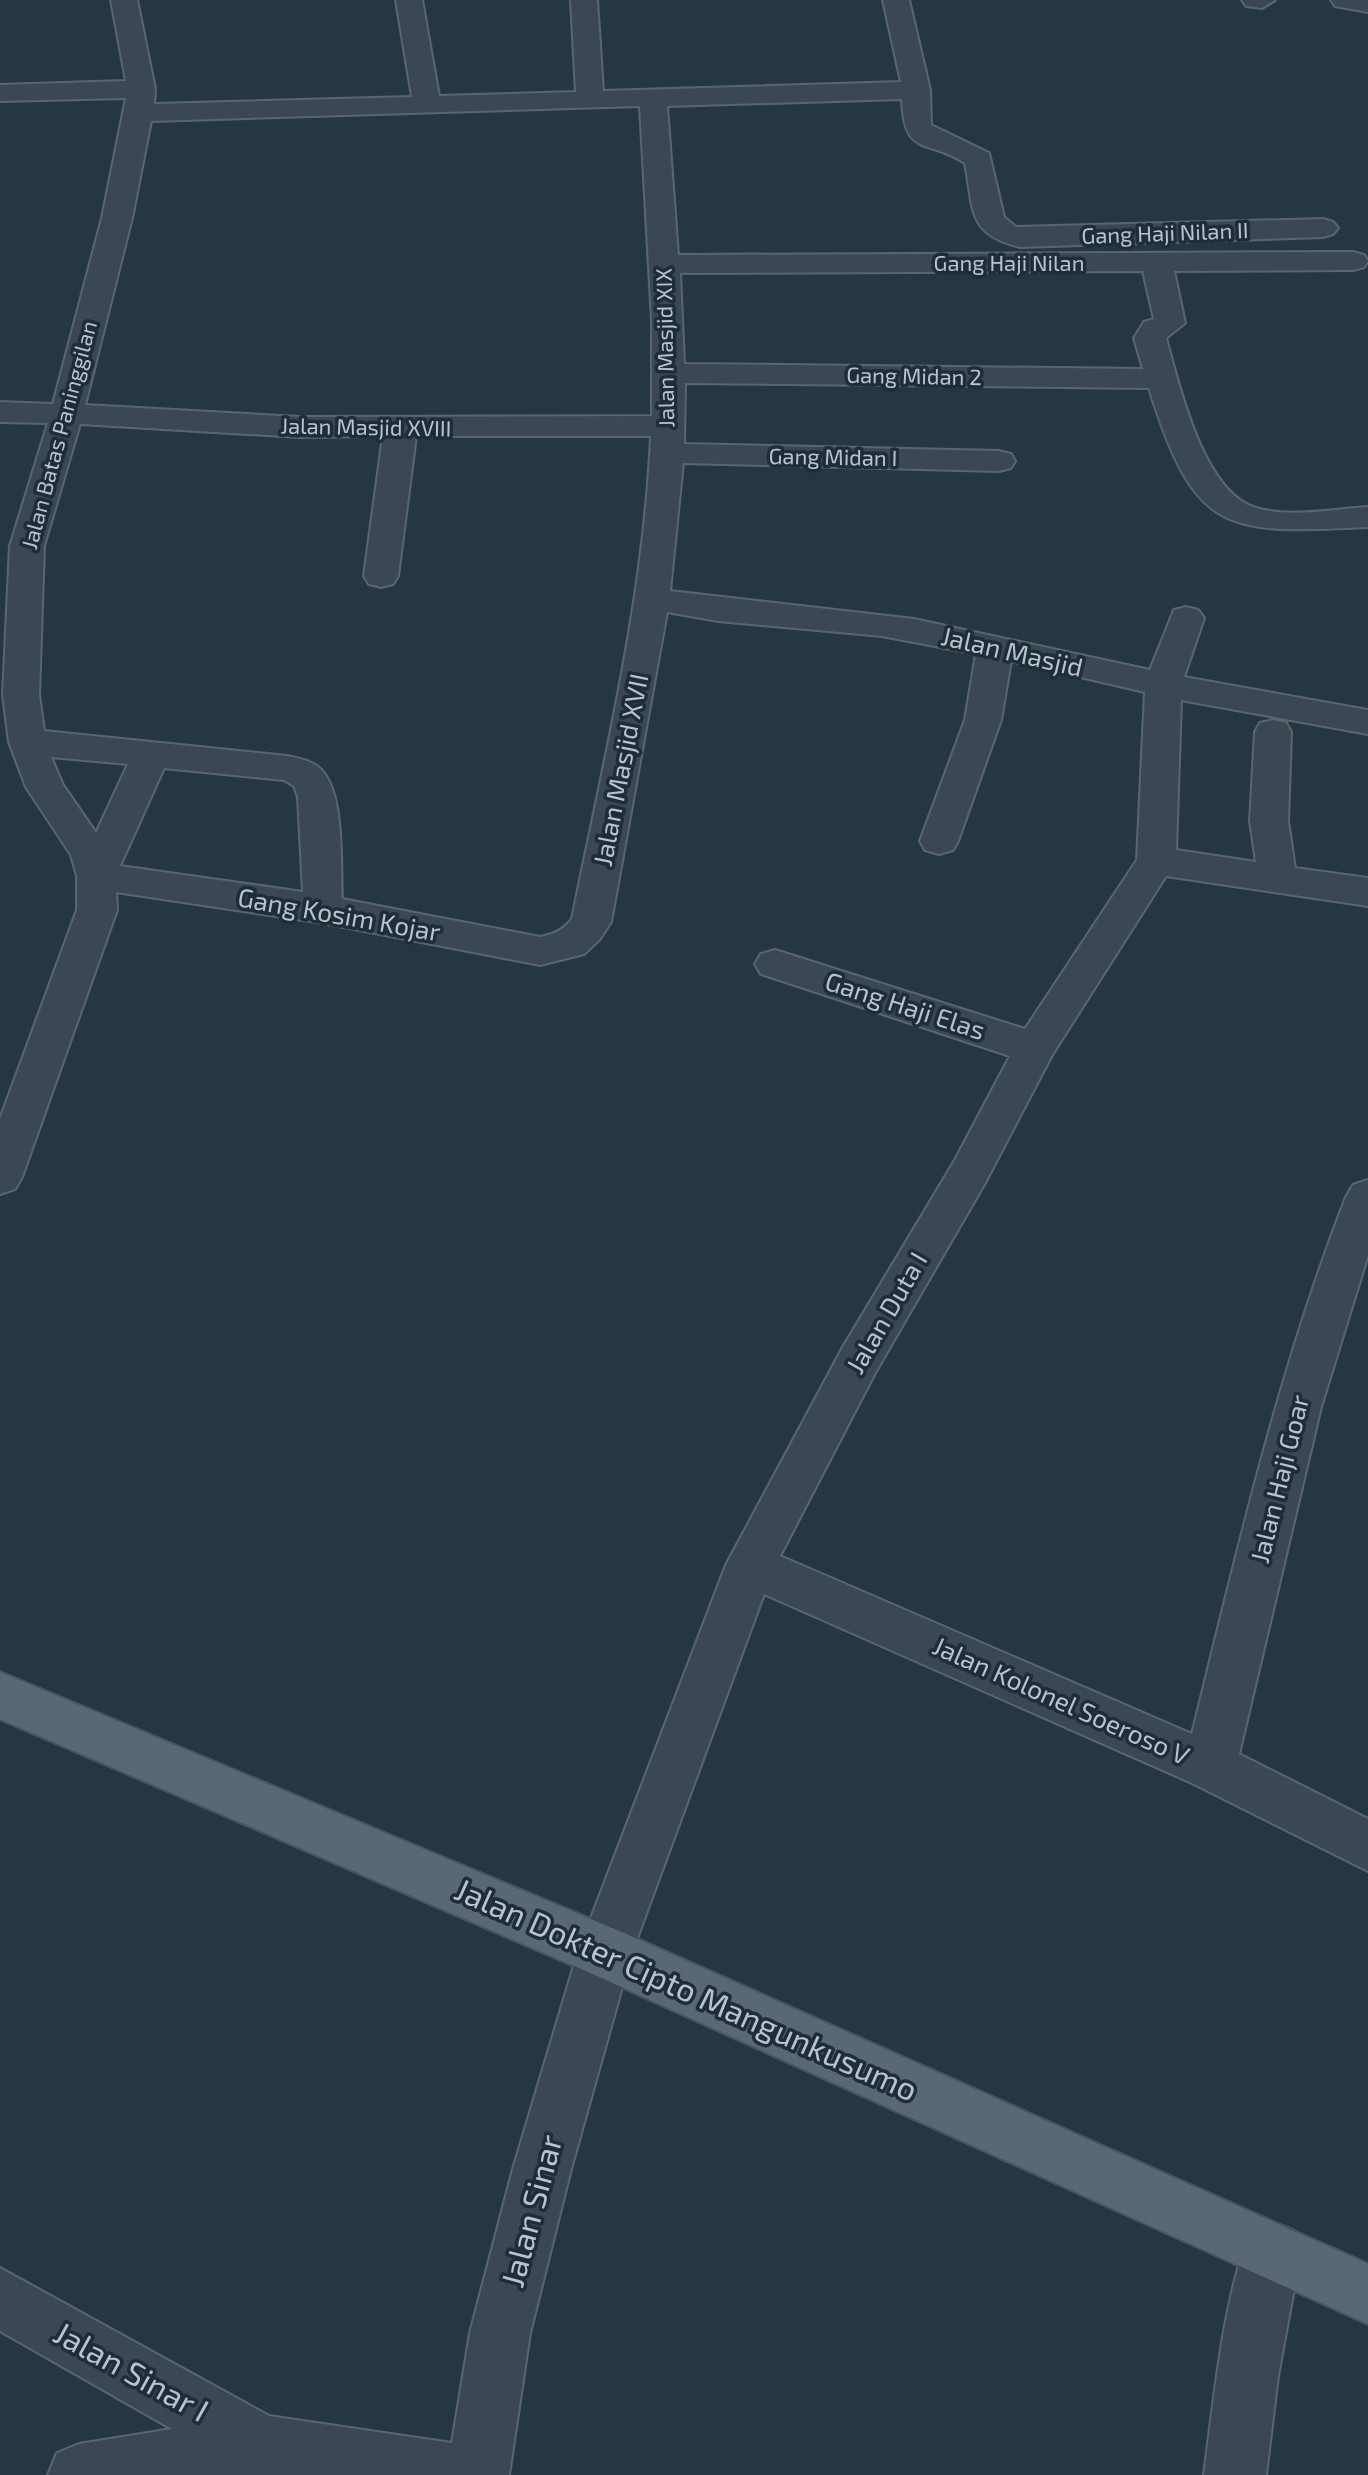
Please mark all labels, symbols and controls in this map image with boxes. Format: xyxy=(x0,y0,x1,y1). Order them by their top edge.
street label: Gang Haji Nilan II xyxy=(1081,216,1249,249)
street label: Gang Haji Nilan xyxy=(934,249,1084,276)
street label: Jalan Masjid XIX xyxy=(650,268,679,428)
street label: Jalan Batas Paninggilan xyxy=(15,318,101,552)
street label: Gang Midan 2 xyxy=(846,361,982,389)
street label: Jalan Masjid XVIII xyxy=(280,412,452,441)
street label: Gang Midan I xyxy=(768,442,898,470)
street label: Jalan Masjid xyxy=(939,619,1086,682)
street label: Jalan Masjid XVII xyxy=(586,671,653,868)
street label: Gang Kosim Kojar xyxy=(236,880,443,947)
street label: Gang Haji Elas xyxy=(822,964,989,1045)
street label: Jalan Duta I xyxy=(839,1246,933,1378)
street label: Jalan Haji Goar xyxy=(1243,1391,1314,1566)
street label: Jalan Kolonel Soeroso V xyxy=(929,1629,1195,1770)
street label: Jalan Dokter Cipto Mangunkusumo xyxy=(450,1869,924,2108)
street label: Jalan Sinar xyxy=(492,2130,569,2291)
street label: Jalan Sinar I xyxy=(48,2312,216,2428)

